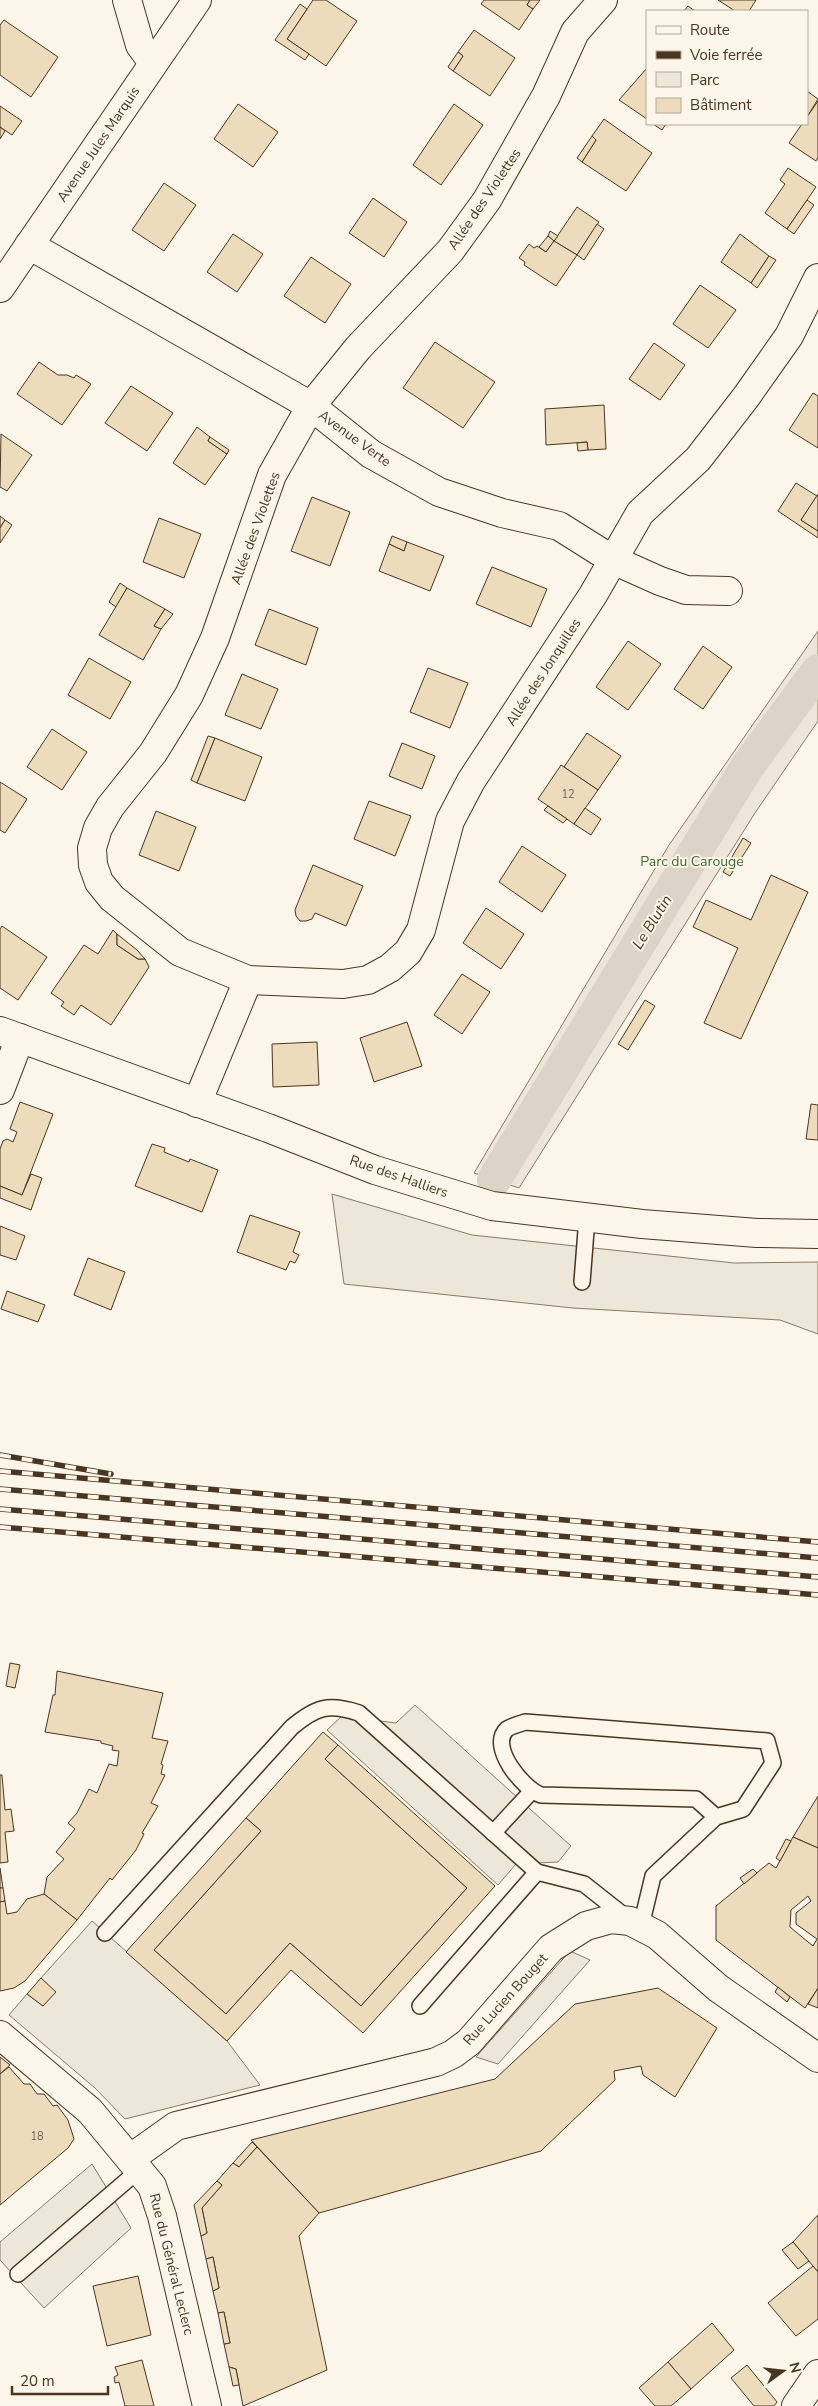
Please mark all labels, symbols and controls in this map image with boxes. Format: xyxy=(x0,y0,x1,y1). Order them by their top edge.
legend xyxy=(646,10,808,125)
text: Route xyxy=(690,20,730,40)
text: Voie ferrée xyxy=(689,45,762,65)
text: Parc xyxy=(690,70,719,90)
street label: Avenue Jules Marquis xyxy=(53,82,144,206)
text: Bâtiment xyxy=(690,95,752,115)
street label: Allée des Violettes xyxy=(443,145,526,254)
street label: Avenue Verte xyxy=(315,406,395,471)
street label: Allée des Violettes xyxy=(226,469,285,587)
street label: Allée des Jonquilles xyxy=(501,615,586,730)
house number: 12 xyxy=(561,787,575,802)
park label: Parc du Carouge xyxy=(640,852,744,871)
water label: Le Blutin xyxy=(628,891,676,953)
street label: Rue des Halliers xyxy=(347,1151,451,1202)
street label: Rue Lucien Bouget xyxy=(459,1949,552,2050)
house number: 18 xyxy=(30,2129,44,2144)
street label: Rue du Général Leclerc xyxy=(145,2191,198,2337)
north arrow xyxy=(758,2346,808,2396)
text: N xyxy=(785,2360,806,2375)
scale bar xyxy=(12,2364,109,2396)
text: 20 m xyxy=(20,2371,55,2391)

